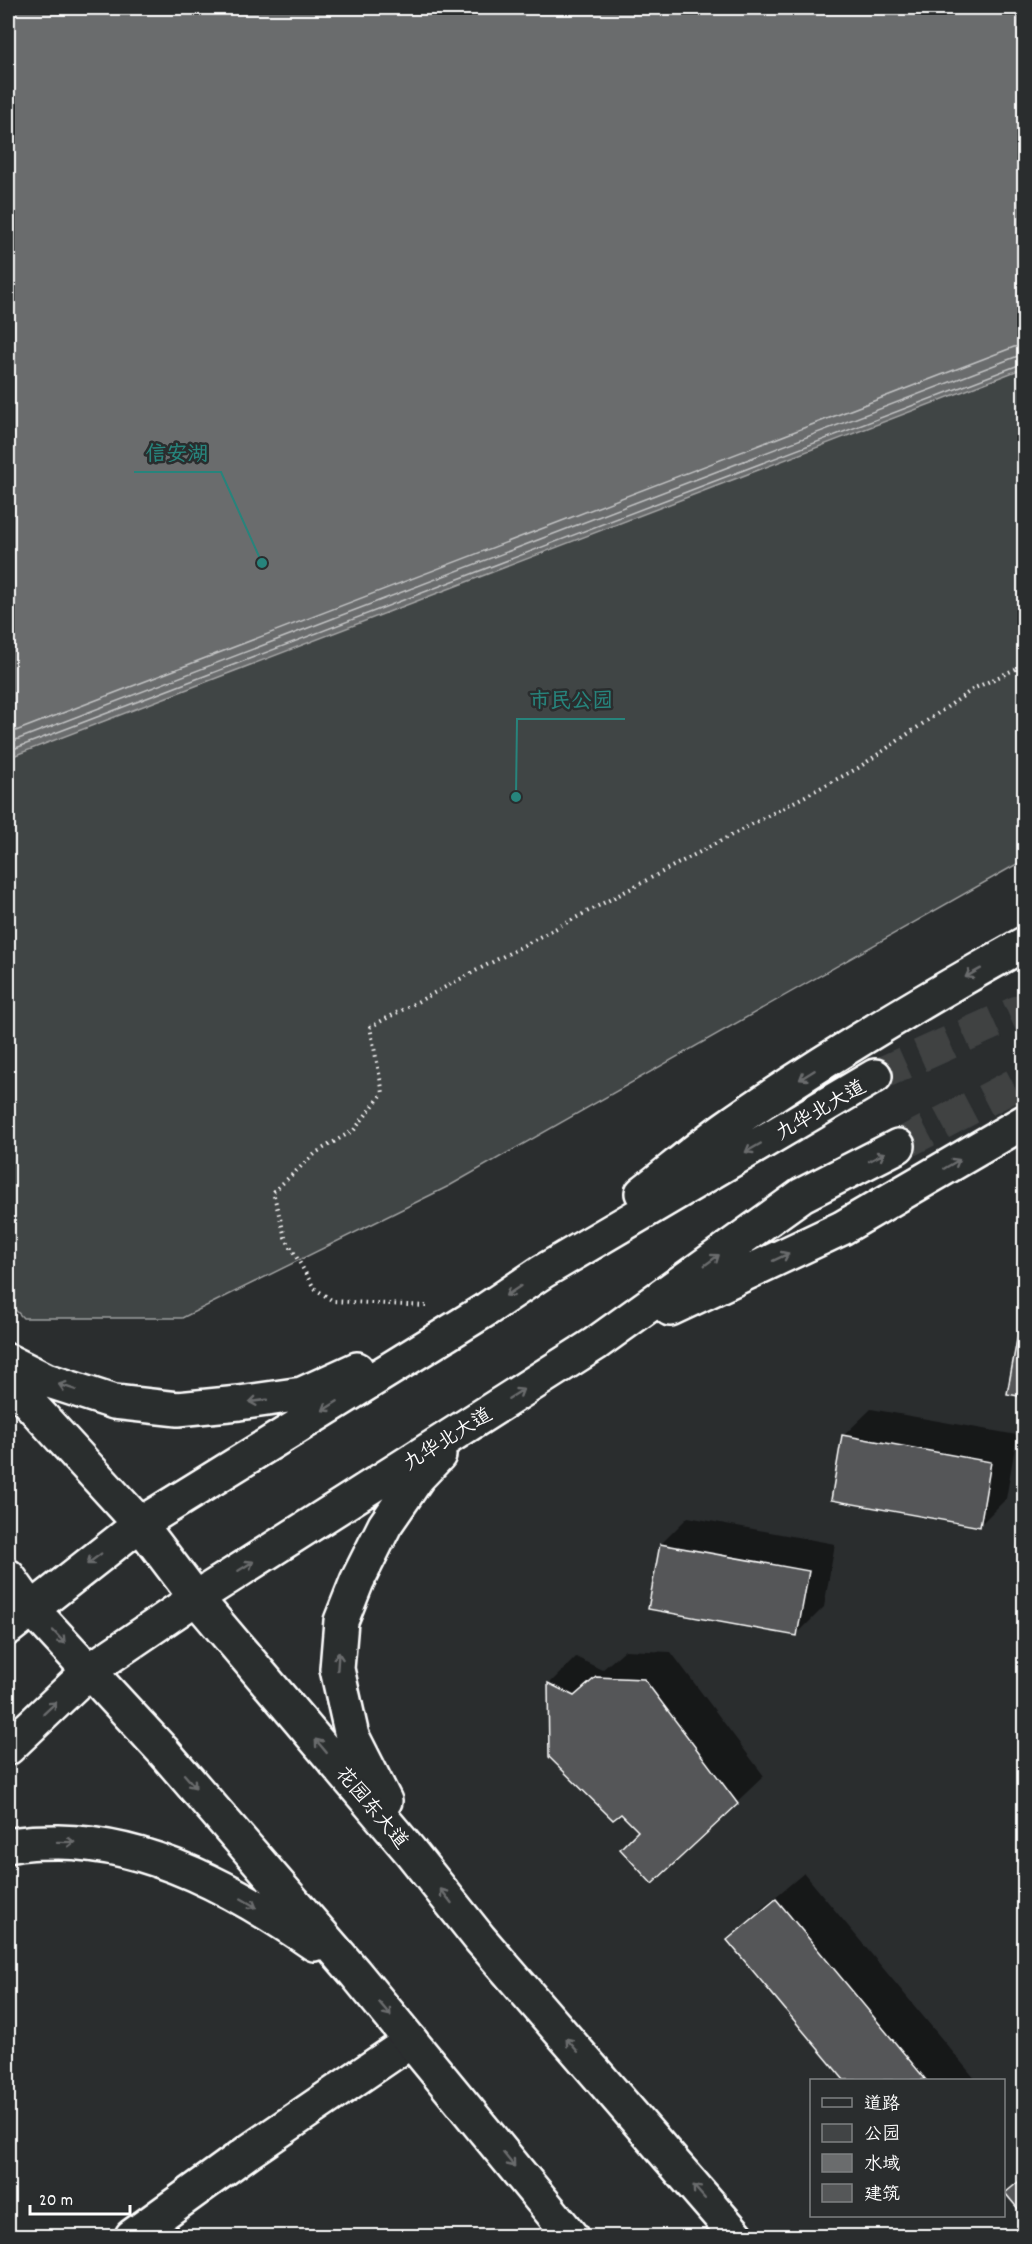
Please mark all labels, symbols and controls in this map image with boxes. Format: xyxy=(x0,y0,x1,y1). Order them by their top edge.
callout: 信安湖 xyxy=(134,433,221,472)
text: 信安湖 xyxy=(146,441,209,471)
callout: 市民公园 xyxy=(517,680,625,719)
text: 市民公园 xyxy=(529,688,613,718)
one-way arrow xyxy=(965,968,983,979)
one-way arrow xyxy=(799,1069,816,1081)
street label: 九华北大道 xyxy=(771,1074,872,1149)
one-way arrow xyxy=(745,1143,762,1155)
one-way arrow xyxy=(867,1151,885,1162)
one-way arrow xyxy=(943,1158,960,1170)
one-way arrow xyxy=(771,1250,789,1262)
one-way arrow xyxy=(703,1254,720,1266)
one-way arrow xyxy=(505,1285,522,1297)
one-way arrow xyxy=(58,1381,77,1392)
one-way arrow xyxy=(508,1387,525,1400)
one-way arrow xyxy=(249,1395,269,1406)
one-way arrow xyxy=(322,1401,339,1413)
street label: 九华北大道 xyxy=(399,1402,498,1479)
one-way arrow xyxy=(86,1553,102,1566)
one-way arrow xyxy=(237,1560,253,1572)
one-way arrow xyxy=(51,1630,66,1645)
one-way arrow xyxy=(333,1651,344,1671)
one-way arrow xyxy=(42,1701,57,1715)
one-way arrow xyxy=(315,1738,328,1754)
street label: 花园东大道 xyxy=(328,1762,414,1856)
one-way arrow xyxy=(183,1773,197,1788)
one-way arrow xyxy=(55,1836,75,1848)
one-way arrow xyxy=(439,1888,452,1904)
one-way arrow xyxy=(239,1898,257,1909)
one-way arrow xyxy=(378,2001,392,2016)
one-way arrow xyxy=(565,2037,578,2053)
legend xyxy=(810,2079,1005,2217)
text: 道路 xyxy=(864,2093,900,2118)
text: 公园 xyxy=(864,2123,900,2148)
one-way arrow xyxy=(502,2152,515,2168)
text: 水域 xyxy=(864,2153,900,2178)
scale bar xyxy=(30,2178,130,2216)
text: 建筑 xyxy=(864,2183,900,2208)
one-way arrow xyxy=(692,2185,706,2200)
text: 20 m xyxy=(39,2189,73,2214)

